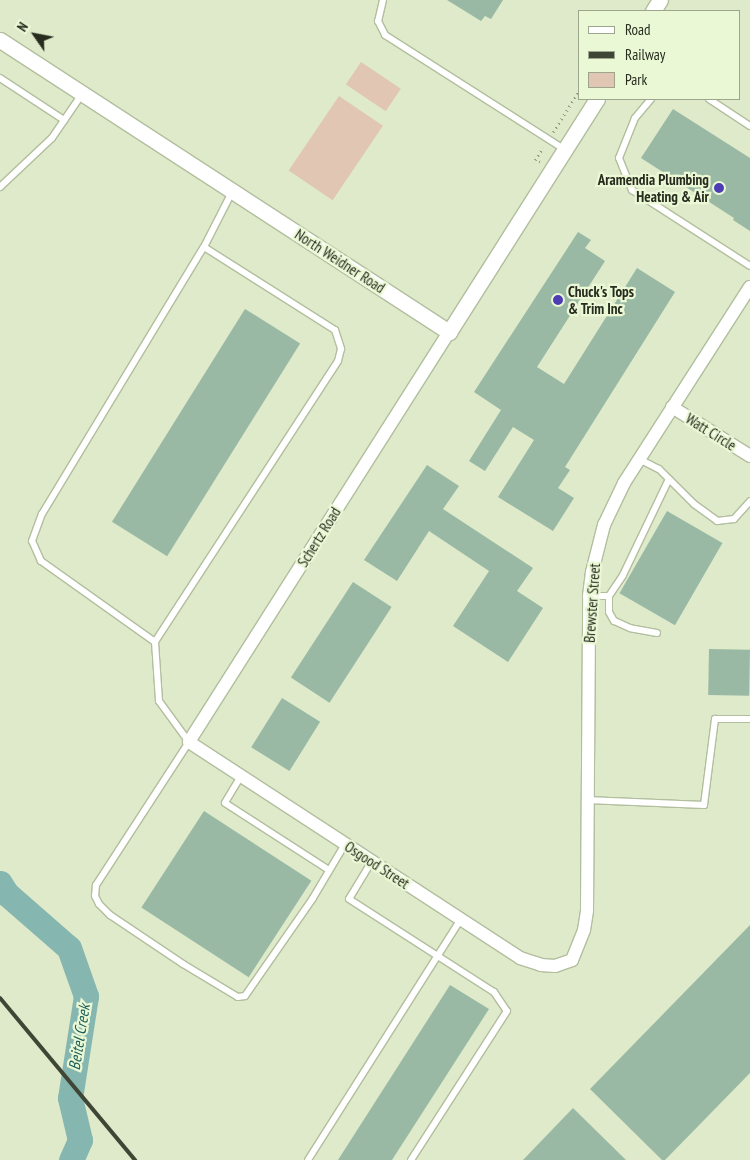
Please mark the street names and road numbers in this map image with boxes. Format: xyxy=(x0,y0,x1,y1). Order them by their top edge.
street label: North Weidner Road xyxy=(291,225,389,297)
street label: Watt Circle xyxy=(682,409,740,455)
street label: Schertz Road xyxy=(294,504,344,570)
street label: Brewster Street xyxy=(580,563,604,643)
street label: Osgood Street xyxy=(341,837,413,893)

